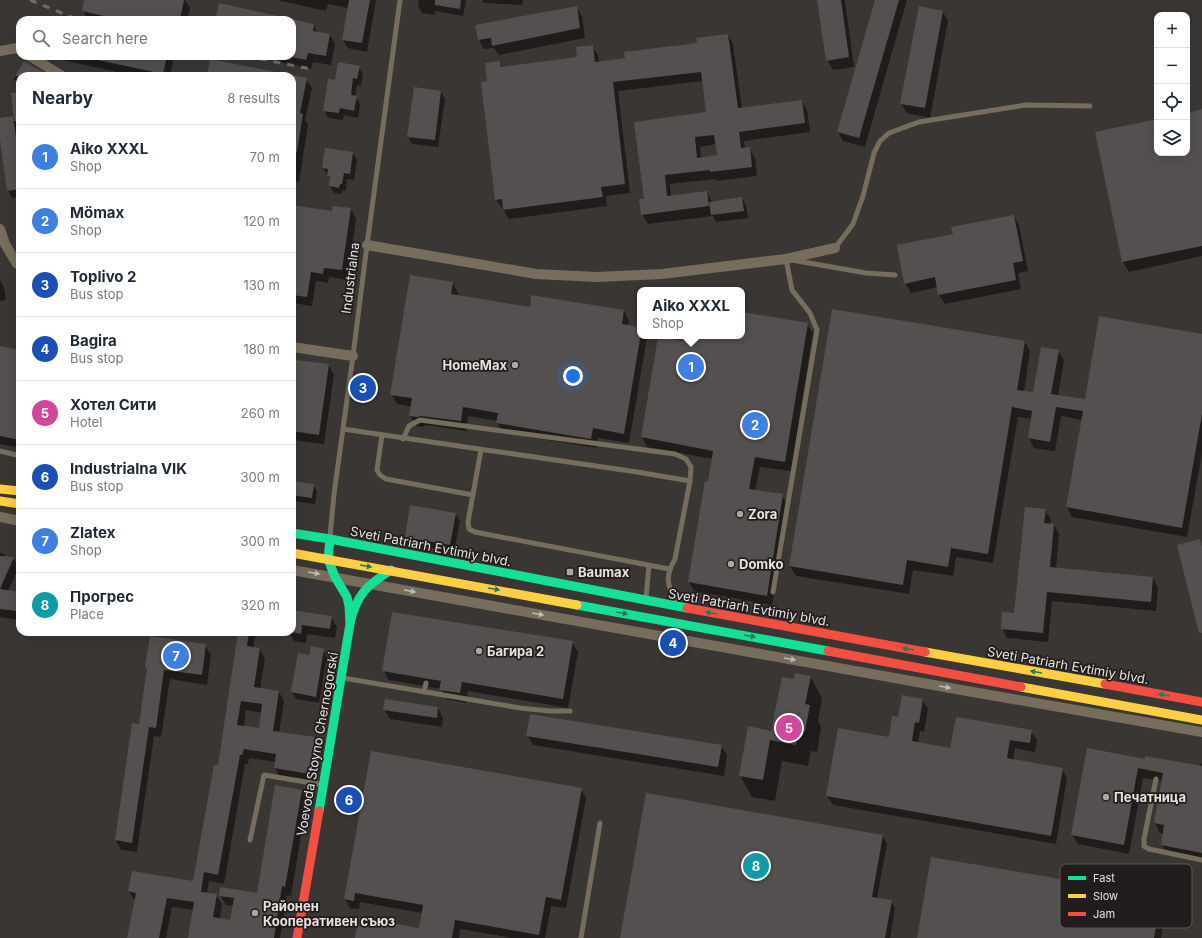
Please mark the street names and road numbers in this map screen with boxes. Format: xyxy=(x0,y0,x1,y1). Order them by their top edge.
street label: Industrialna xyxy=(338,241,362,315)
street label: Sveti Patriarh Evtimiy blvd. xyxy=(349,522,513,570)
street label: Sveti Patriarh Evtimiy blvd. xyxy=(667,585,831,629)
street label: Sveti Patriarh Evtimiy blvd. xyxy=(986,643,1150,687)
street label: Voevoda Stoyno Chernogorski xyxy=(293,651,341,837)

